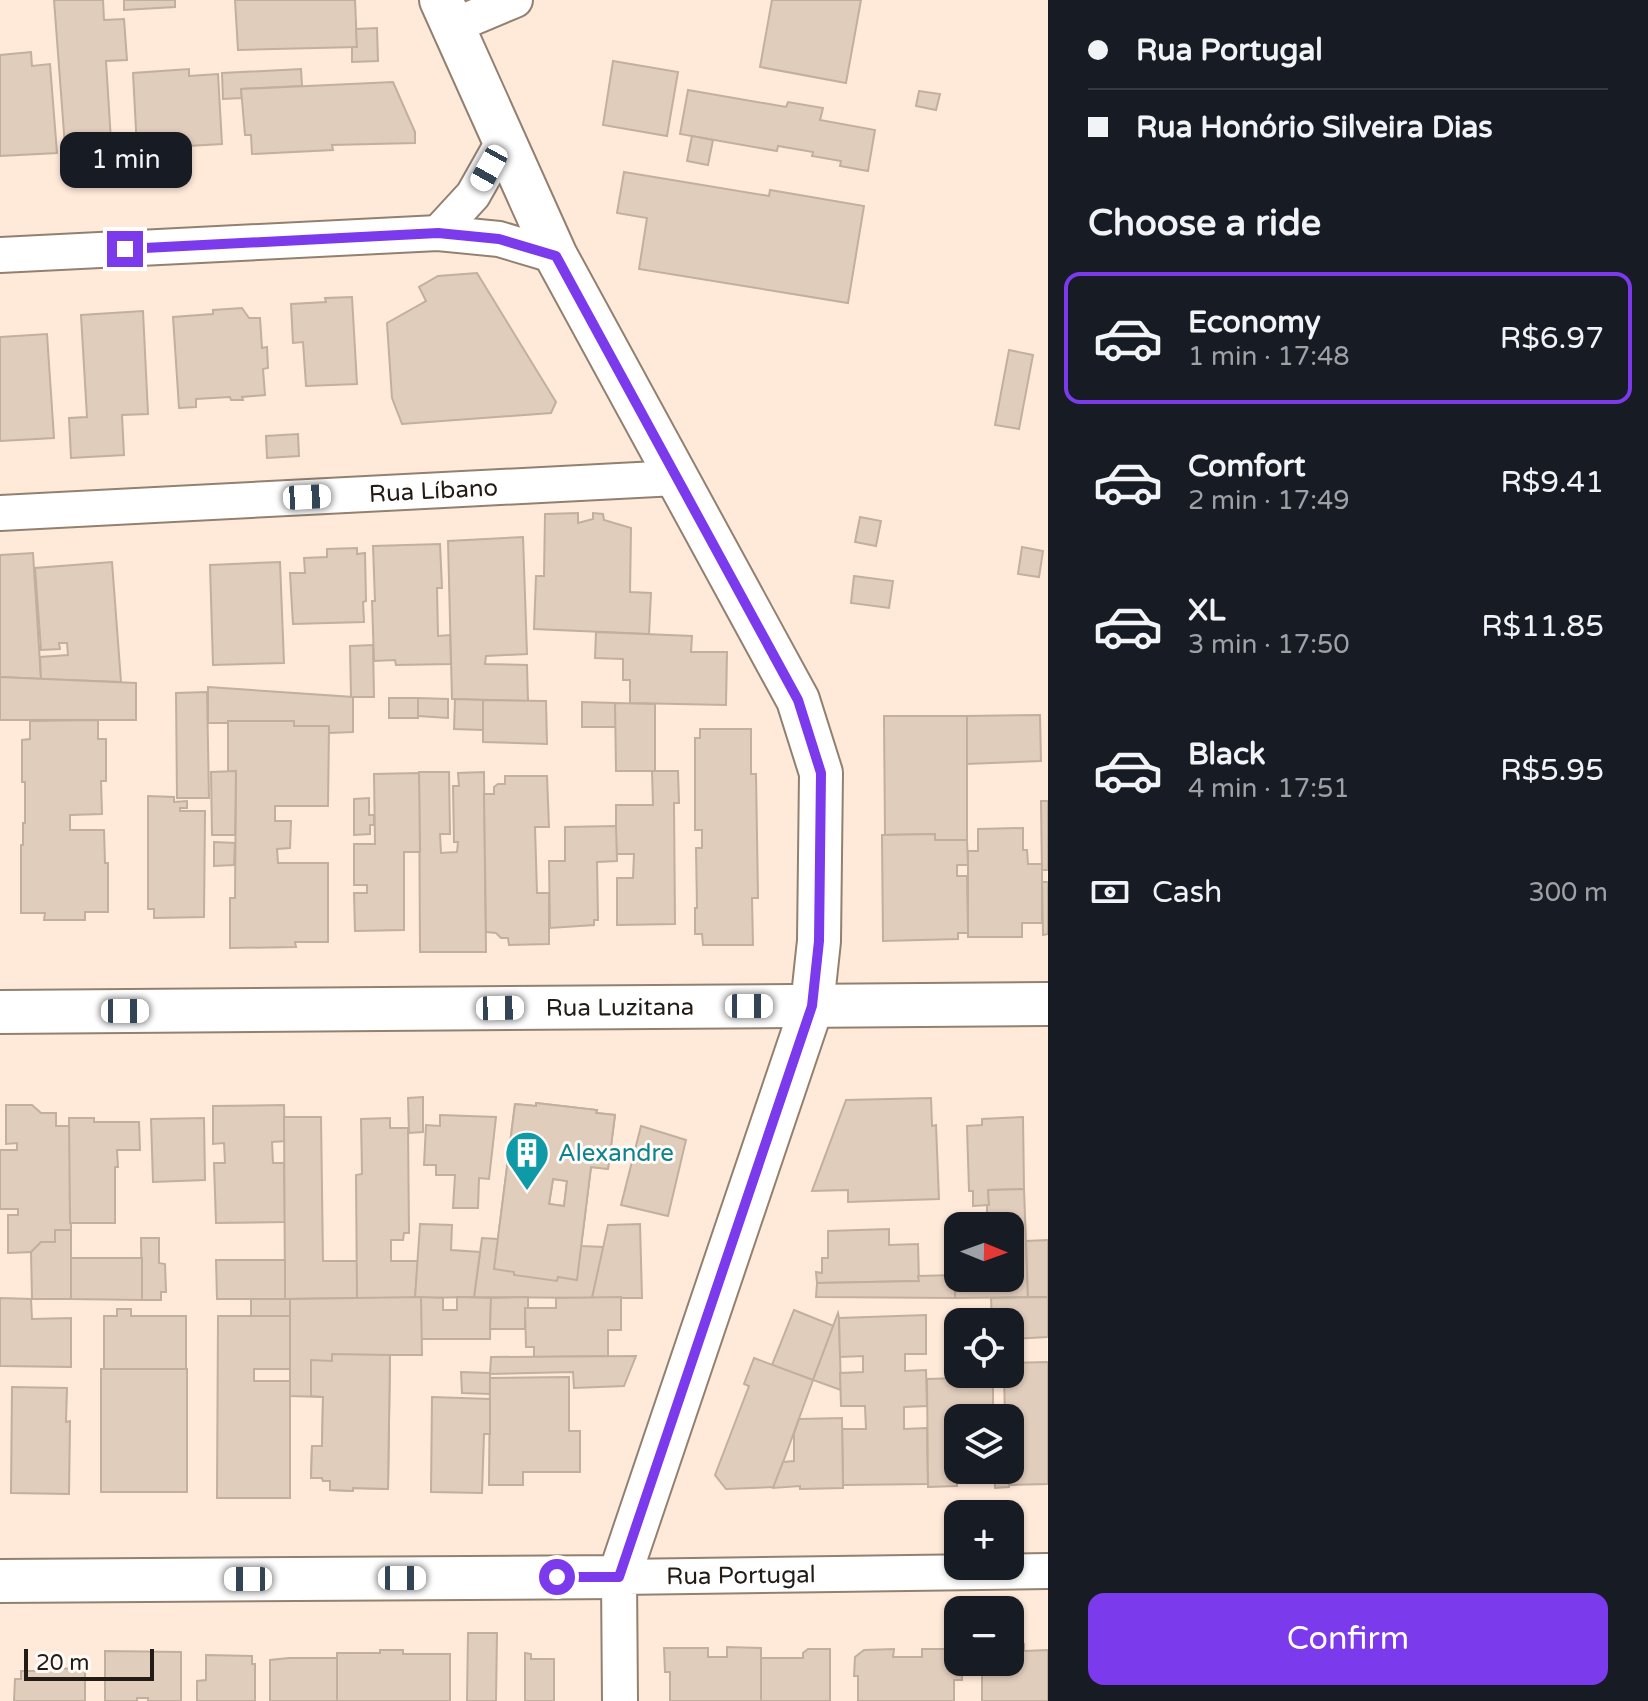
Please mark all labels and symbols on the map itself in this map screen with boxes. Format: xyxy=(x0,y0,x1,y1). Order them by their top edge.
callout: 1 min xyxy=(59,133,191,189)
car xyxy=(467,141,511,195)
route end xyxy=(107,231,143,267)
street label: Rua Líbano xyxy=(368,473,499,509)
car xyxy=(282,484,332,510)
street label: Rua Luzitana xyxy=(546,993,694,1023)
car xyxy=(725,994,773,1018)
car xyxy=(476,996,524,1020)
car xyxy=(101,999,149,1023)
building icon: Alexandre xyxy=(503,1129,551,1192)
place label: Alexandre xyxy=(558,1139,674,1168)
north arrow xyxy=(944,1212,1024,1292)
route start xyxy=(539,1559,575,1595)
street label: Rua Portugal xyxy=(666,1560,816,1591)
car xyxy=(378,1566,426,1590)
car xyxy=(224,1567,272,1591)
scale bar xyxy=(24,1645,154,1681)

